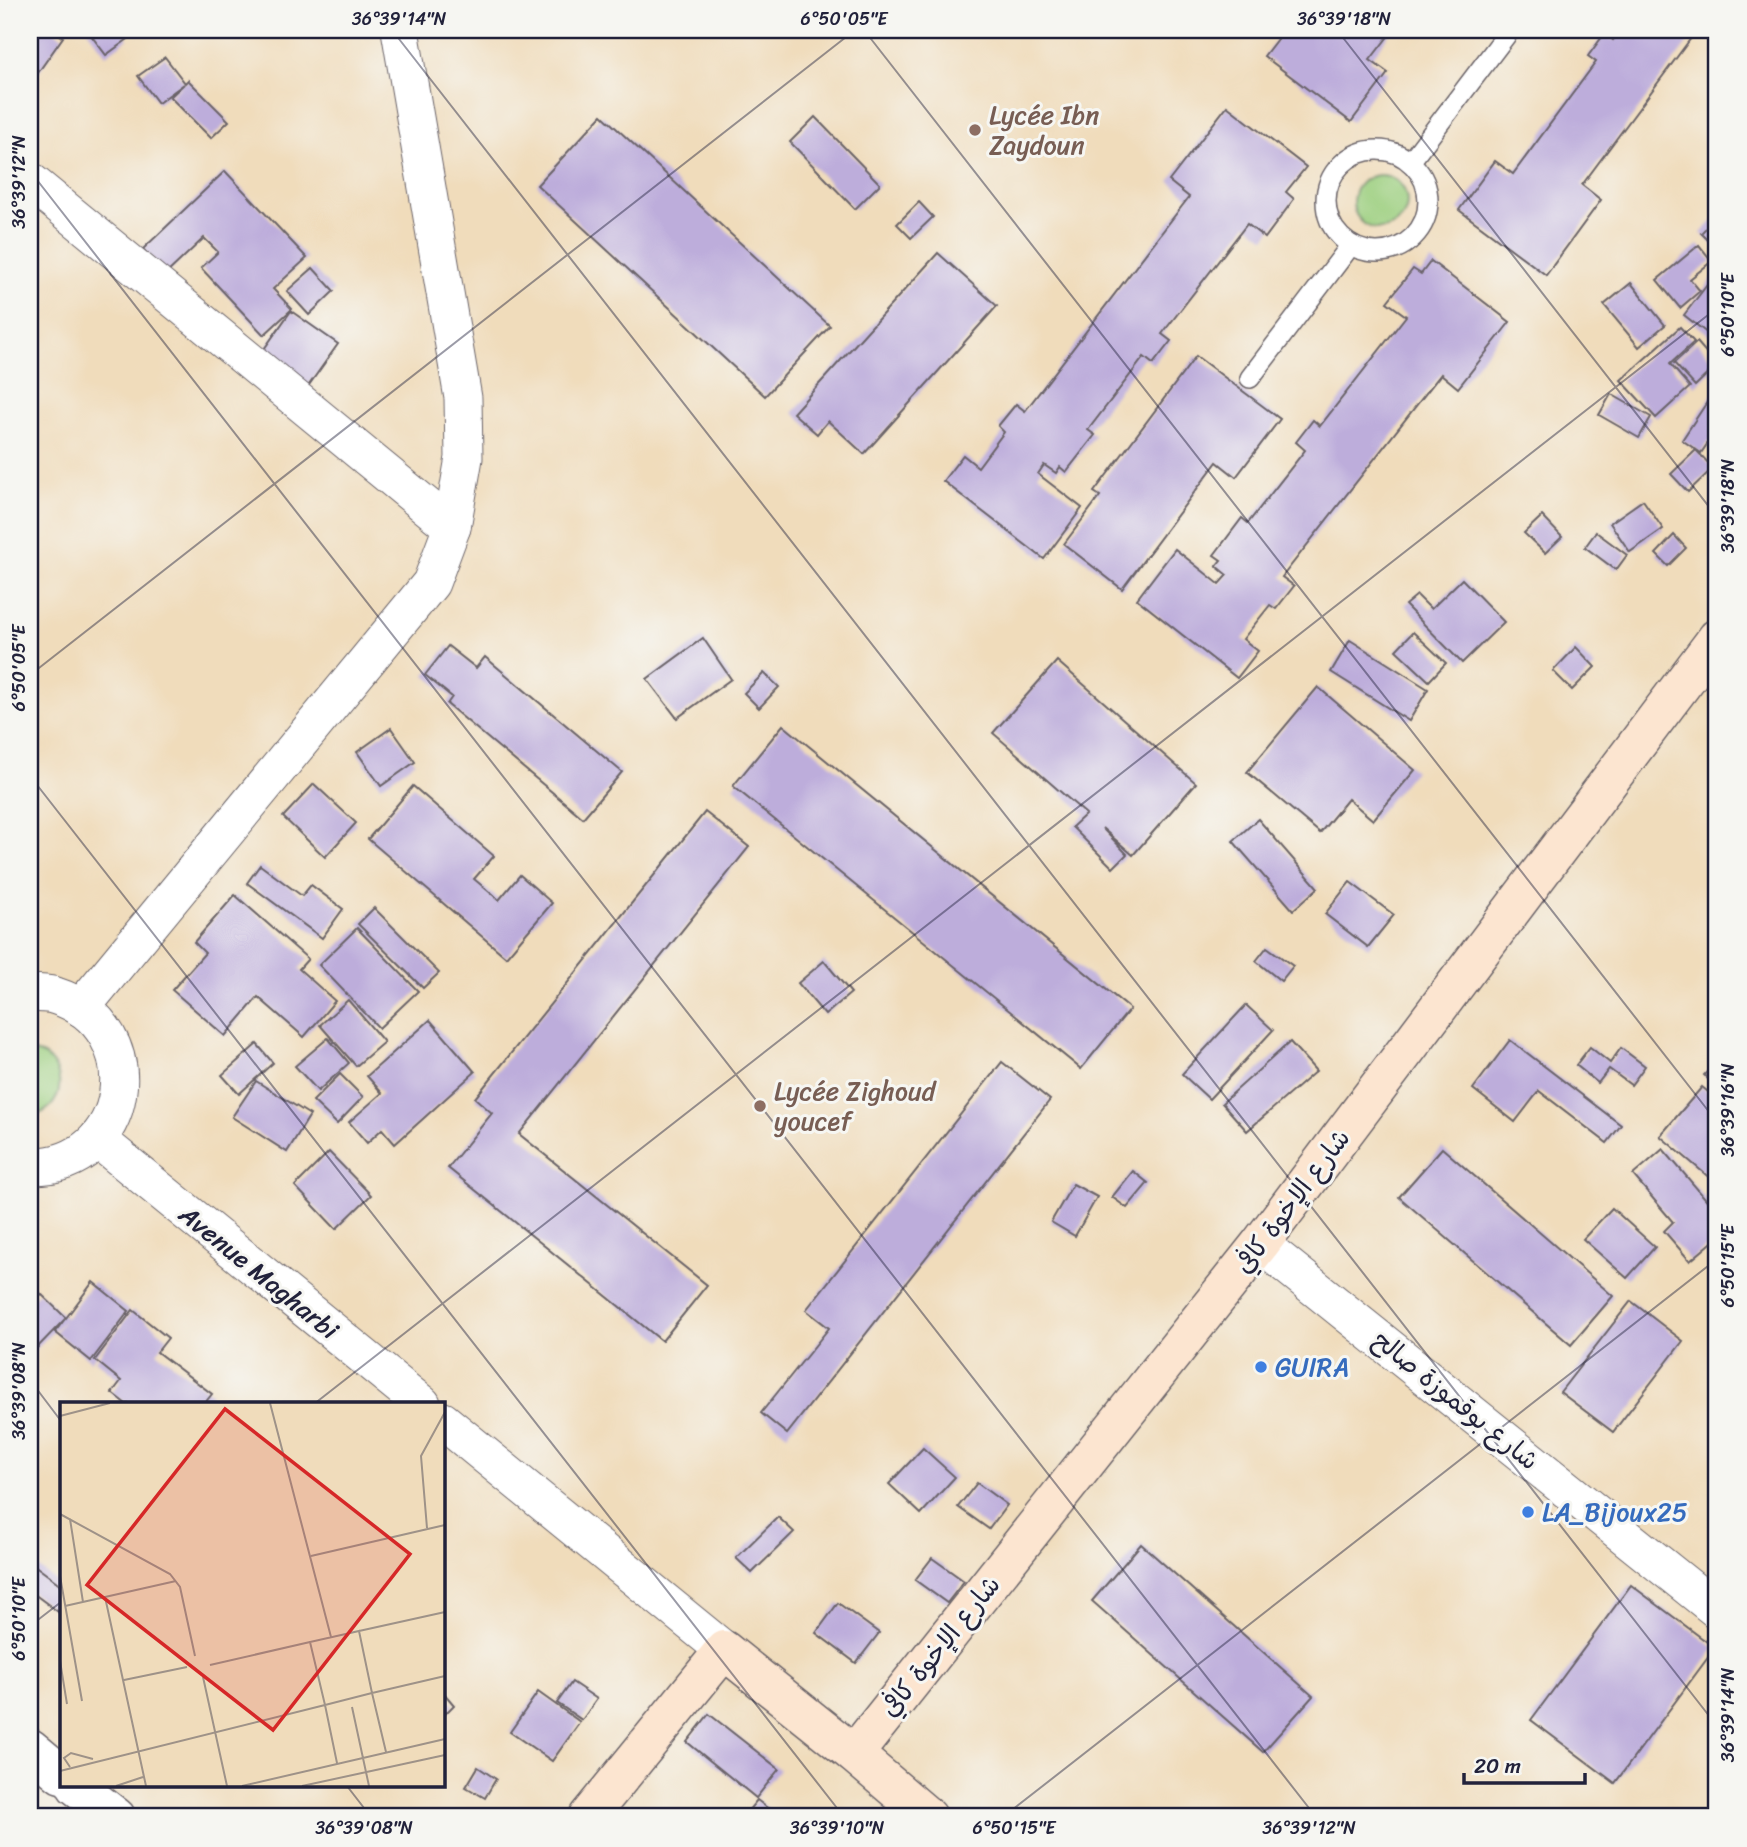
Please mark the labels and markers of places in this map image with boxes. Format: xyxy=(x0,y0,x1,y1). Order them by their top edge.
place label: Lycée Ibn Zaydoun xyxy=(989,92,1099,168)
marker: Lycée Ibn Zaydoun xyxy=(967,122,983,138)
place label: Lycée Zighoud youcef xyxy=(774,1068,938,1144)
marker: Lycée Zighoud youcef xyxy=(752,1098,768,1114)
place label: GUIRA xyxy=(1275,1344,1349,1390)
marker: GUIRA xyxy=(1253,1359,1269,1375)
place label: LA_Bijoux25 xyxy=(1542,1489,1688,1535)
marker: LA_Bijoux25 xyxy=(1520,1504,1536,1520)

